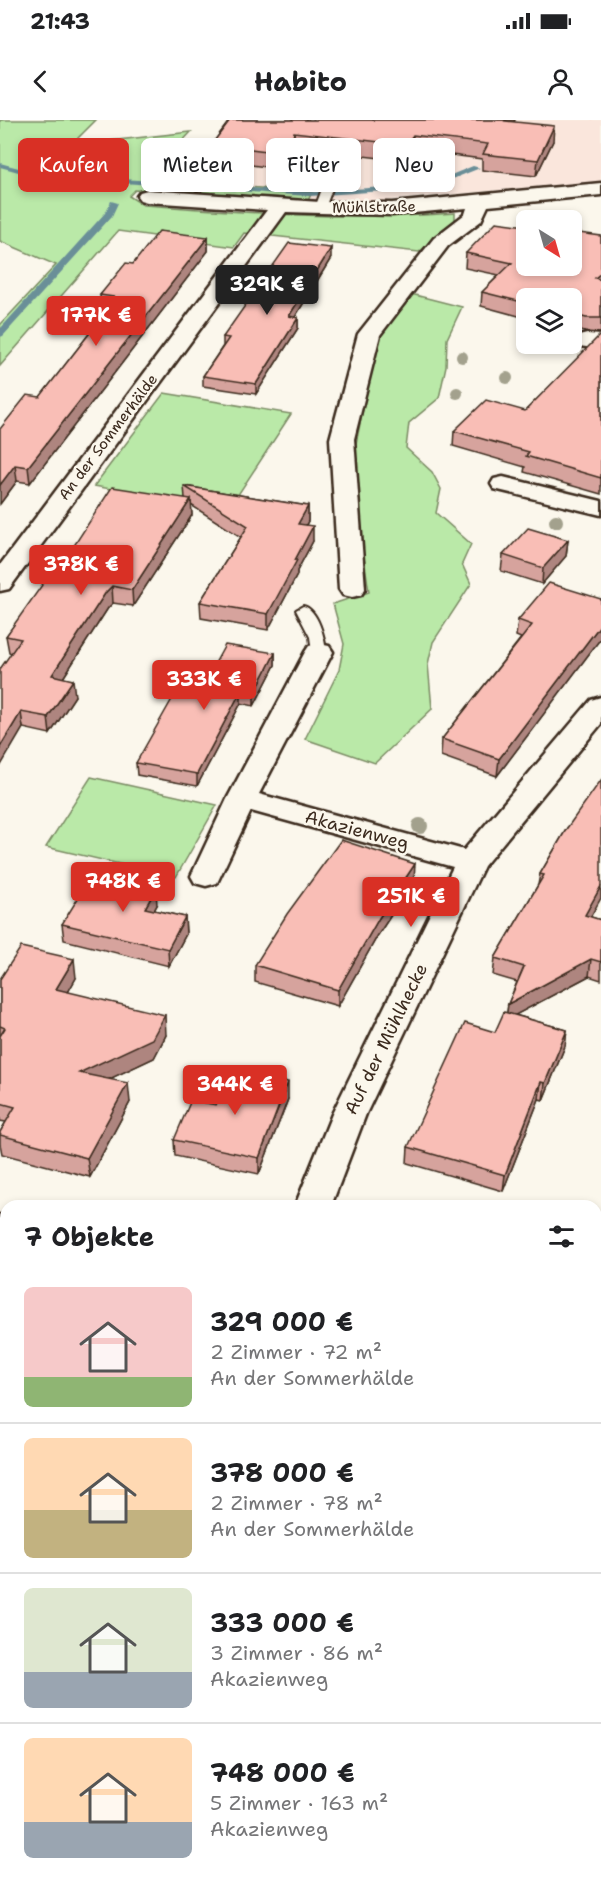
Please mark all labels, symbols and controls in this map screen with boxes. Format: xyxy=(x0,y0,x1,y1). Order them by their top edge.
text: 21:43 xyxy=(30,7,90,36)
text: Habito xyxy=(254,63,347,100)
icon: back xyxy=(24,65,57,98)
icon: person xyxy=(544,65,577,98)
chip: Kaufen xyxy=(18,138,129,192)
chip: Mieten xyxy=(141,138,254,192)
chip: Filter xyxy=(266,138,361,192)
chip: Neu xyxy=(373,138,455,192)
street label: Mühlstraße xyxy=(332,196,416,218)
north arrow xyxy=(516,210,582,276)
map controls xyxy=(516,210,582,354)
pin: 329K € xyxy=(218,265,316,316)
text: 329K € xyxy=(230,271,304,297)
button: layers xyxy=(516,288,582,354)
pin: 177K € xyxy=(47,296,145,347)
text: 177K € xyxy=(61,302,131,328)
street label: An der Sommerhälde xyxy=(54,370,162,504)
pin: 378K € xyxy=(32,545,130,596)
text: 378K € xyxy=(43,551,119,577)
pin: 333K € xyxy=(155,660,253,711)
text: 333K € xyxy=(166,666,242,692)
street label: Akazienweg xyxy=(303,805,411,855)
pin: 748K € xyxy=(74,862,172,913)
text: 748K € xyxy=(85,868,161,894)
pin: 251K € xyxy=(362,877,460,928)
text: 251K € xyxy=(376,883,446,909)
street label: Auf der Mühlhecke xyxy=(339,959,433,1119)
pin: 344K € xyxy=(186,1065,284,1116)
text: 344K € xyxy=(197,1071,273,1097)
text: 7 Objekte xyxy=(24,1219,154,1254)
icon: filters xyxy=(545,1220,578,1253)
text: 329 000 € xyxy=(210,1304,353,1339)
icon: home xyxy=(72,1311,144,1383)
text: 2 Zimmer · 72 m² xyxy=(210,1339,382,1365)
text: An der Sommerhälde xyxy=(210,1365,414,1391)
text: 378 000 € xyxy=(210,1455,354,1490)
icon: home xyxy=(72,1462,144,1534)
text: 2 Zimmer · 78 m² xyxy=(210,1490,383,1516)
text: An der Sommerhälde xyxy=(210,1516,414,1542)
text: 333 000 € xyxy=(210,1605,354,1640)
icon: home xyxy=(72,1612,144,1684)
text: 3 Zimmer · 86 m² xyxy=(210,1640,383,1666)
text: Akazienweg xyxy=(210,1666,328,1692)
text: 748 000 € xyxy=(210,1755,355,1790)
icon: home xyxy=(72,1762,144,1834)
text: 5 Zimmer · 163 m² xyxy=(210,1790,388,1816)
text: Akazienweg xyxy=(210,1816,328,1842)

